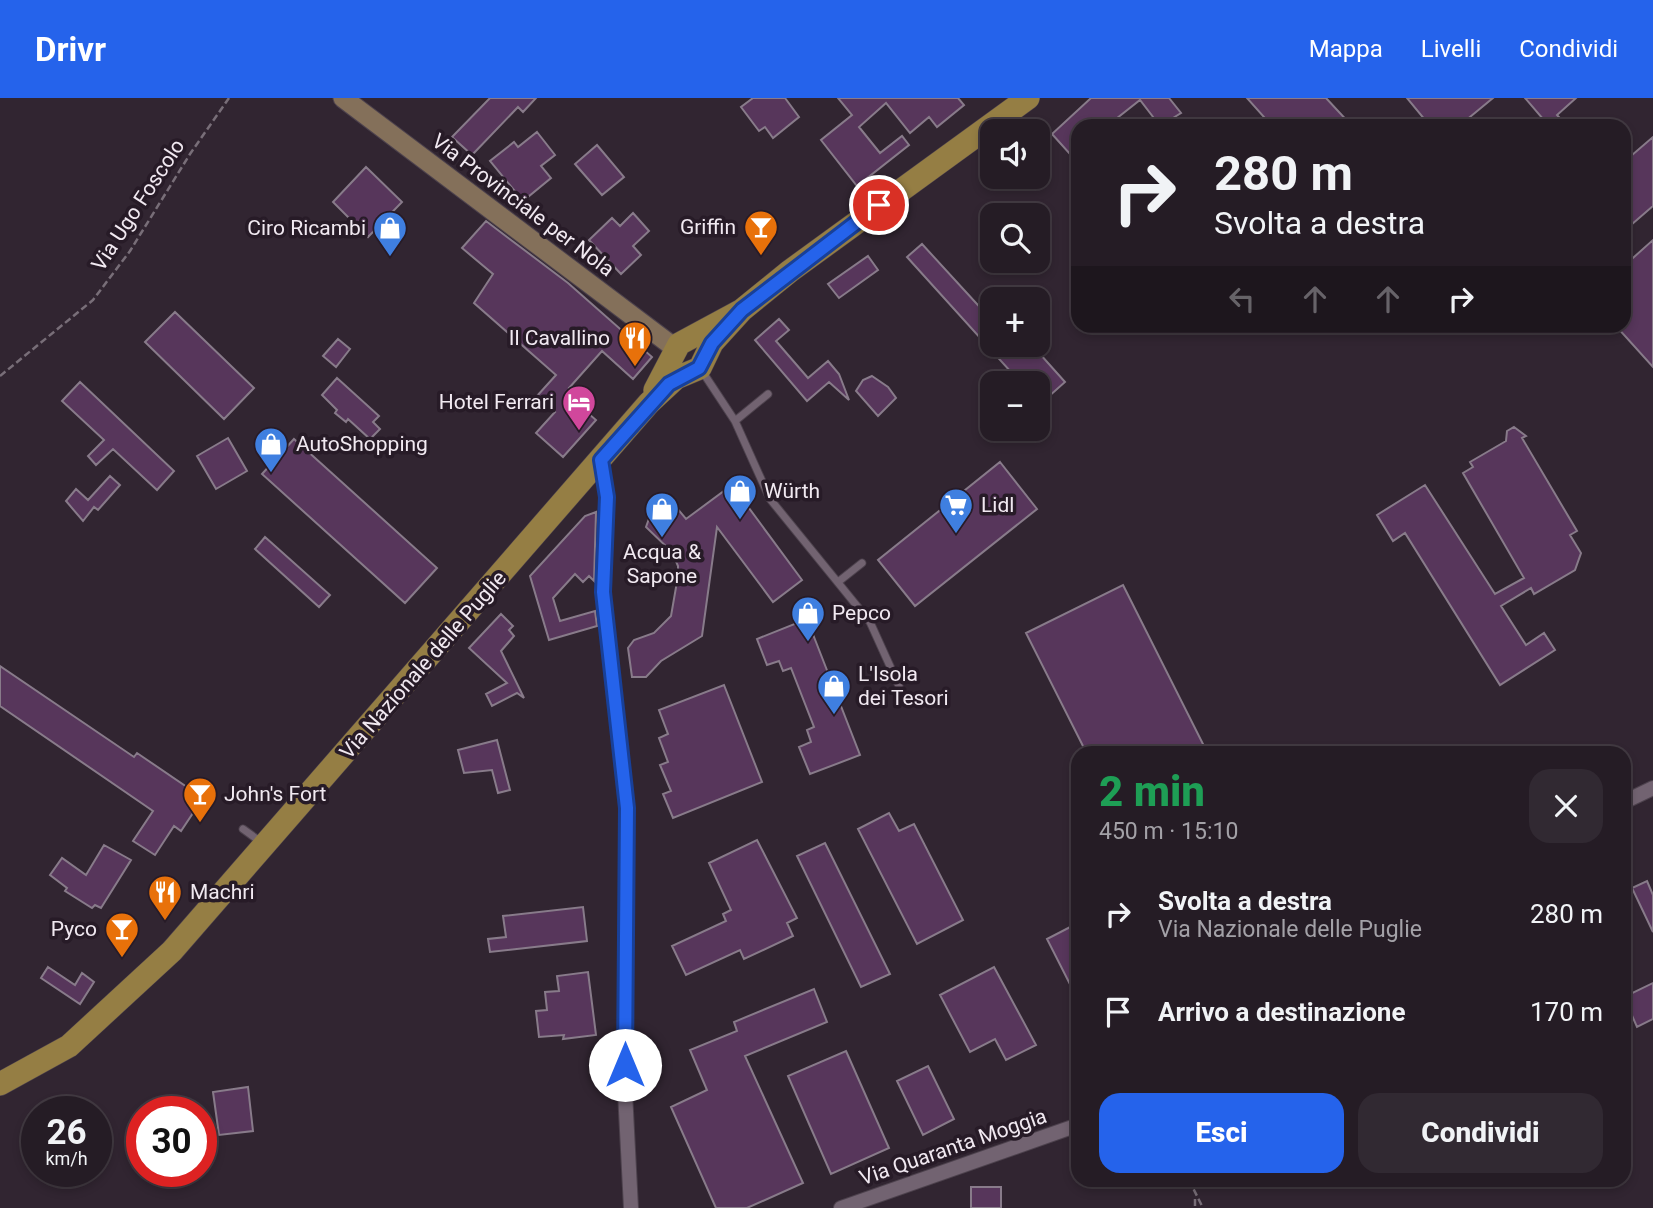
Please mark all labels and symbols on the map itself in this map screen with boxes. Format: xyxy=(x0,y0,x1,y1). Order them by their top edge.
street label: Via Provinciale per Nola xyxy=(427,129,619,281)
street label: Via Ugo Foscolo xyxy=(87,135,189,275)
pin xyxy=(849,175,909,235)
bar icon: Griffin xyxy=(742,208,780,257)
shop icon: Ciro Ricambi xyxy=(371,209,409,258)
place label: Griffin xyxy=(680,215,736,239)
place label: Ciro Ricambi xyxy=(247,216,366,240)
restaurant icon: Il Cavallino xyxy=(616,319,654,368)
place label: Il Cavallino xyxy=(509,326,610,350)
hotel icon: Hotel Ferrari xyxy=(560,383,598,432)
place label: Hotel Ferrari xyxy=(439,390,554,414)
shop icon: AutoShopping xyxy=(252,425,290,474)
place label: AutoShopping xyxy=(296,432,428,456)
shop icon: Würth xyxy=(721,472,759,521)
place label: Würth xyxy=(764,479,820,503)
supermarket icon: Lidl xyxy=(937,486,975,535)
shop icon: Acqua & Sapone xyxy=(643,490,681,539)
place label: Lidl xyxy=(981,493,1014,517)
place label: Acqua & Sapone xyxy=(623,540,701,588)
street label: Via Nazionale delle Puglie xyxy=(335,566,511,764)
shop icon: Pepco xyxy=(789,594,827,643)
place label: Pepco xyxy=(832,601,891,625)
place label: L'Isola dei Tesori xyxy=(858,662,949,710)
shop icon: L'Isola dei Tesori xyxy=(815,667,853,716)
bar icon: John's Fort xyxy=(181,775,219,824)
place label: John's Fort xyxy=(224,782,327,806)
restaurant icon: Machri xyxy=(146,873,184,922)
place label: Machri xyxy=(190,880,255,904)
bar icon: Pyco xyxy=(103,910,141,959)
place label: Pyco xyxy=(51,917,97,941)
position arrow xyxy=(588,1028,662,1102)
speed limit sign: 30 xyxy=(126,1096,217,1187)
street label: Via Quaranta Moggia xyxy=(856,1104,1050,1190)

